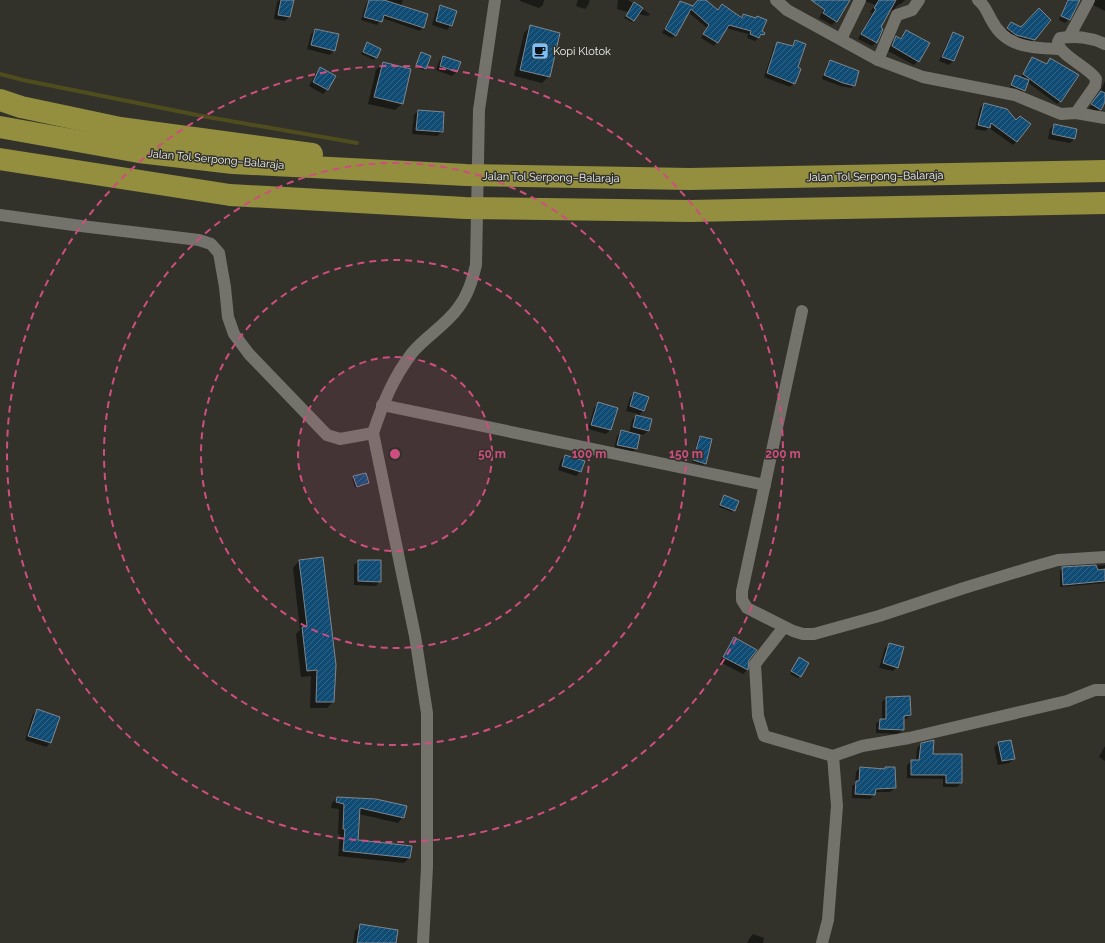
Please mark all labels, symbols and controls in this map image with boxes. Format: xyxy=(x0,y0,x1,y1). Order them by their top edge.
cafe icon: Kopi Klotok xyxy=(530,41,550,61)
place label: Kopi Klotok xyxy=(553,45,611,58)
street label: Jalan Tol Serpong–Balaraja xyxy=(147,147,285,172)
street label: Jalan Tol Serpong–Balaraja xyxy=(806,169,944,184)
street label: Jalan Tol Serpong–Balaraja xyxy=(482,170,620,185)
centre of rings xyxy=(388,447,402,461)
text: 50 m xyxy=(478,447,506,461)
text: 100 m xyxy=(572,447,606,461)
text: 150 m xyxy=(669,447,703,461)
text: 200 m xyxy=(765,447,801,461)

